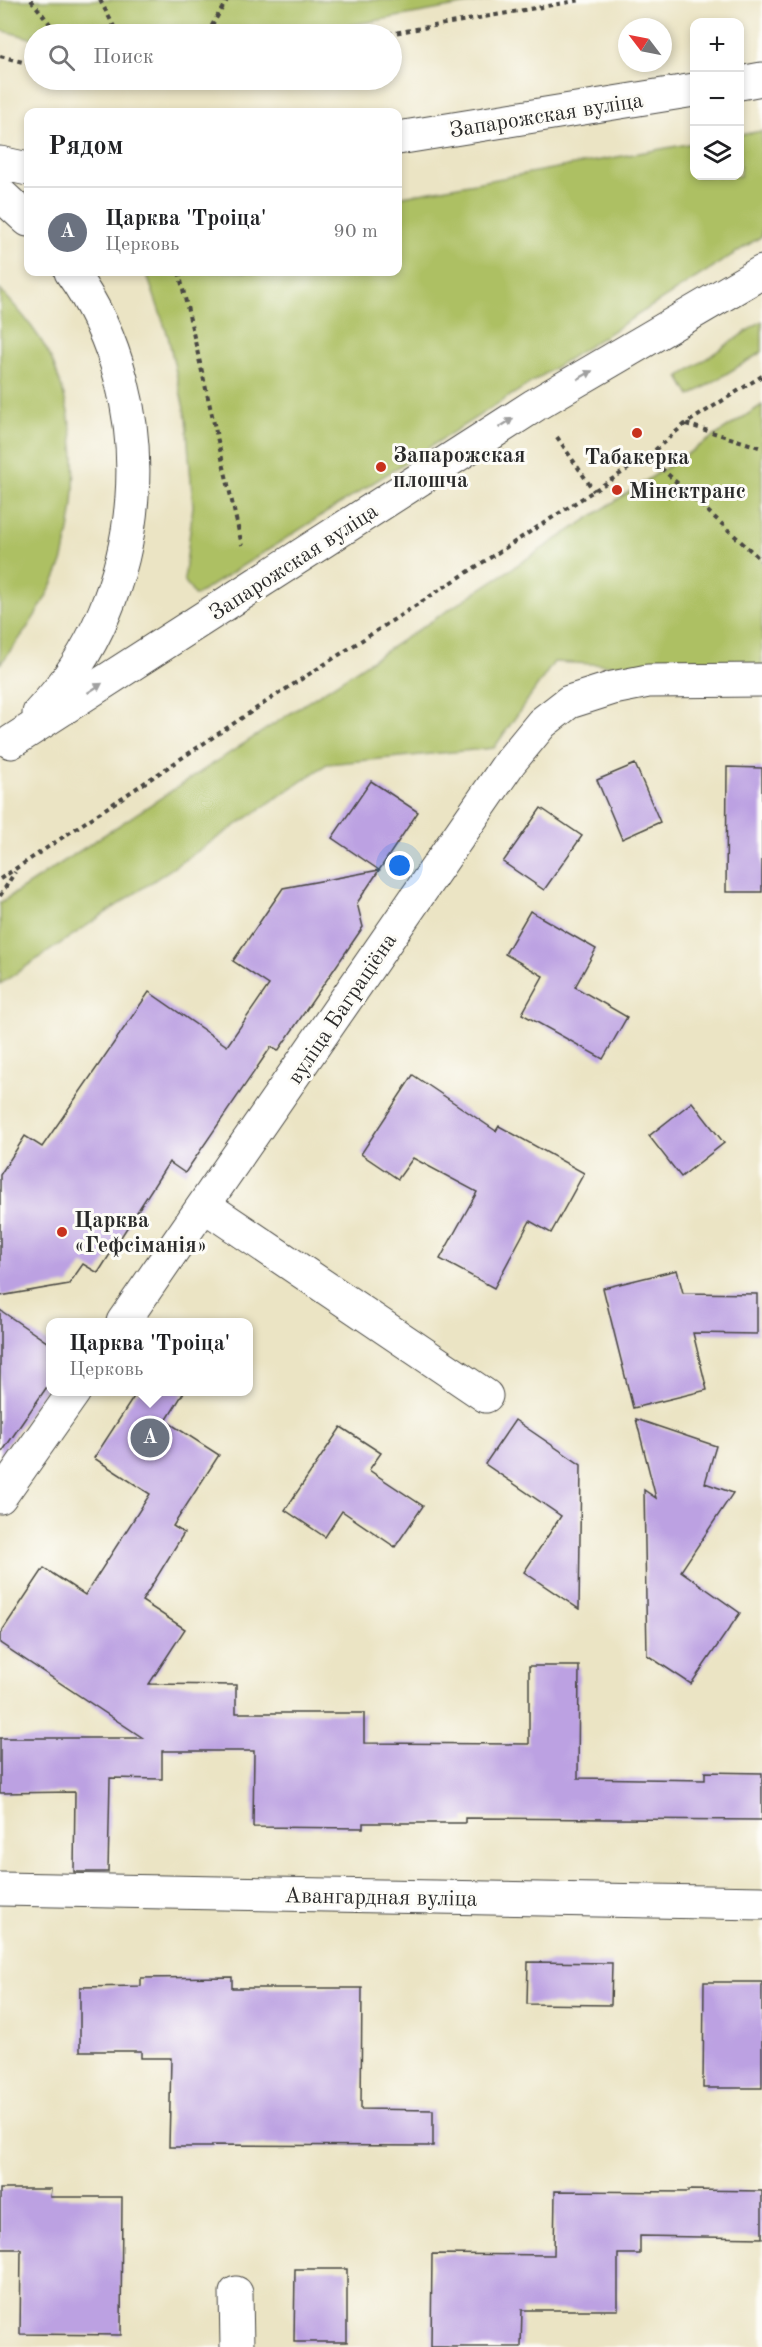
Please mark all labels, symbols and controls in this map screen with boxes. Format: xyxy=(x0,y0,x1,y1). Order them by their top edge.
north arrow xyxy=(618,18,672,72)
map controls xyxy=(690,18,744,180)
button: + xyxy=(690,18,744,72)
search box xyxy=(24,24,402,90)
icon: search xyxy=(45,41,78,74)
text: Поиск xyxy=(93,46,154,68)
button: − xyxy=(690,72,744,126)
street label: Запарожская вуліца xyxy=(448,90,645,142)
button: layers xyxy=(690,126,744,180)
text: Рядом xyxy=(48,134,123,160)
text: Царква 'Троіца' xyxy=(105,208,266,230)
text: A xyxy=(60,222,75,242)
text: 90 m xyxy=(333,222,378,242)
text: Церковь xyxy=(105,235,179,255)
one-way arrow xyxy=(577,370,594,380)
one-way arrow xyxy=(498,418,514,429)
marker: Табакерка xyxy=(630,426,644,440)
place label: Запарожская плошча xyxy=(393,445,526,492)
place label: Табакерка xyxy=(585,447,689,469)
marker: Запарожская плошча xyxy=(374,460,388,474)
place label: Мінсктранс xyxy=(629,481,746,503)
marker: Мінсктранс xyxy=(610,483,624,497)
street label: Запарожская вуліца xyxy=(206,500,382,625)
one-way arrow xyxy=(87,683,103,694)
your location xyxy=(385,851,414,880)
street label: вуліца Баграціёна xyxy=(284,930,401,1088)
place label: Царква «Гефсіманія» xyxy=(74,1210,207,1258)
marker: Царква «Гефсіманія» xyxy=(55,1225,69,1239)
popup xyxy=(46,1318,253,1396)
text: Царква 'Троіца' xyxy=(69,1333,230,1355)
text: Церковь xyxy=(69,1360,143,1380)
pin: A xyxy=(130,1416,170,1460)
street label: Авангардная вуліца xyxy=(284,1885,478,1911)

